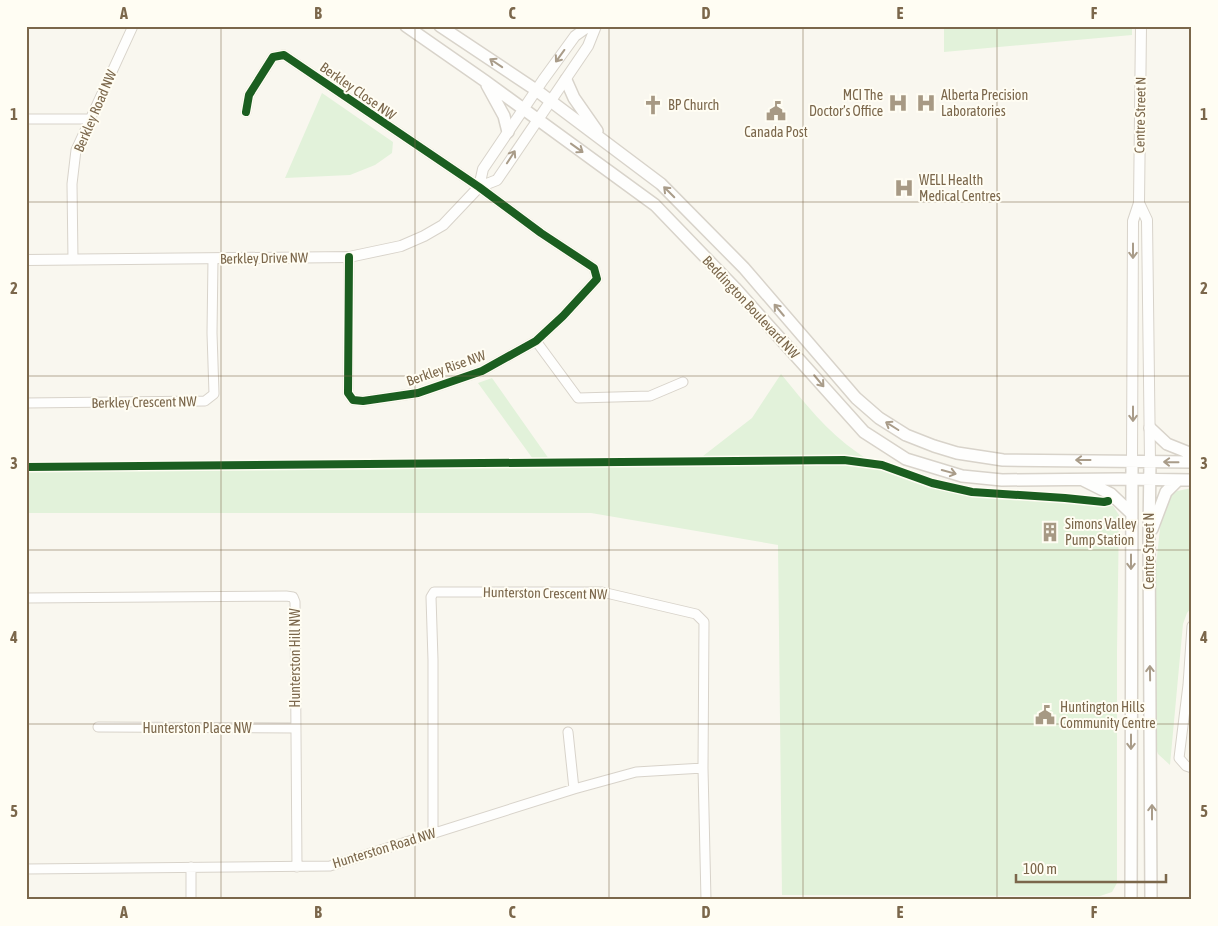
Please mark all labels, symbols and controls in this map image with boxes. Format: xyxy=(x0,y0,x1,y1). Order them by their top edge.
text: A xyxy=(119,4,128,22)
text: B xyxy=(314,4,322,22)
text: C xyxy=(508,4,516,22)
text: D xyxy=(702,4,711,22)
text: E xyxy=(897,4,904,22)
text: F xyxy=(1091,4,1098,22)
one-way arrow xyxy=(555,49,565,63)
one-way arrow xyxy=(489,58,503,68)
street label: Berkley Close NW xyxy=(317,59,400,124)
street label: Berkley Road NW xyxy=(70,67,120,155)
street label: Centre Street N xyxy=(1131,76,1149,154)
place label: MCI The Doctor’s Office xyxy=(809,87,883,119)
place label: Alberta Precision Laboratories xyxy=(941,87,1028,119)
hospital icon: MCI The Doctor’s Office xyxy=(887,92,909,114)
hospital icon: Alberta Precision Laboratories xyxy=(915,92,937,114)
church icon: BP Church xyxy=(642,94,664,116)
place label: BP Church xyxy=(668,97,719,113)
public building icon: Canada Post xyxy=(765,100,787,122)
text: 1 xyxy=(10,105,18,123)
text: 1 xyxy=(1200,105,1208,123)
place label: Canada Post xyxy=(744,124,808,140)
one-way arrow xyxy=(570,143,584,153)
one-way arrow xyxy=(507,151,517,165)
place label: WELL Health Medical Centres xyxy=(919,172,1001,204)
hospital icon: WELL Health Medical Centres xyxy=(893,177,915,199)
one-way arrow xyxy=(663,186,675,198)
one-way arrow xyxy=(1128,243,1138,259)
street label: Berkley Drive NW xyxy=(220,249,309,267)
street label: Beddington Boulevard NW xyxy=(699,252,803,362)
text: 2 xyxy=(10,279,18,297)
text: 2 xyxy=(1200,279,1208,297)
one-way arrow xyxy=(774,304,785,317)
street label: Berkley Rise NW xyxy=(404,347,488,389)
one-way arrow xyxy=(813,374,824,387)
street label: Berkley Crescent NW xyxy=(91,393,198,411)
one-way arrow xyxy=(1128,406,1138,422)
one-way arrow xyxy=(886,421,900,431)
text: 3 xyxy=(10,454,18,472)
text: 3 xyxy=(1200,454,1208,472)
one-way arrow xyxy=(1076,455,1092,465)
one-way arrow xyxy=(1163,457,1179,466)
one-way arrow xyxy=(940,468,956,478)
street label: Centre Street N xyxy=(1141,513,1157,589)
place label: Simons Valley Pump Station xyxy=(1065,516,1137,548)
building icon: Simons Valley Pump Station xyxy=(1039,521,1061,543)
one-way arrow xyxy=(1126,554,1136,570)
street label: Hunterston Crescent NW xyxy=(483,584,608,602)
street label: Hunterston Hill NW xyxy=(287,608,303,708)
text: 4 xyxy=(9,628,18,646)
text: 4 xyxy=(1199,628,1208,646)
one-way arrow xyxy=(1145,665,1155,682)
place label: Huntington Hills Community Centre xyxy=(1060,699,1156,731)
public building icon: Huntington Hills Community Centre xyxy=(1034,704,1056,726)
street label: Hunterston Place NW xyxy=(142,720,252,736)
one-way arrow xyxy=(1126,734,1136,750)
text: 5 xyxy=(10,802,18,820)
text: 5 xyxy=(1200,802,1208,820)
one-way arrow xyxy=(1147,805,1157,821)
street label: Hunterston Road NW xyxy=(330,824,438,871)
scale bar xyxy=(1016,851,1166,883)
text: 100 m xyxy=(1023,860,1057,877)
text: A xyxy=(119,903,128,921)
text: B xyxy=(314,903,322,921)
text: C xyxy=(508,903,516,921)
text: D xyxy=(702,903,711,921)
text: E xyxy=(897,903,904,921)
text: F xyxy=(1091,903,1098,921)

